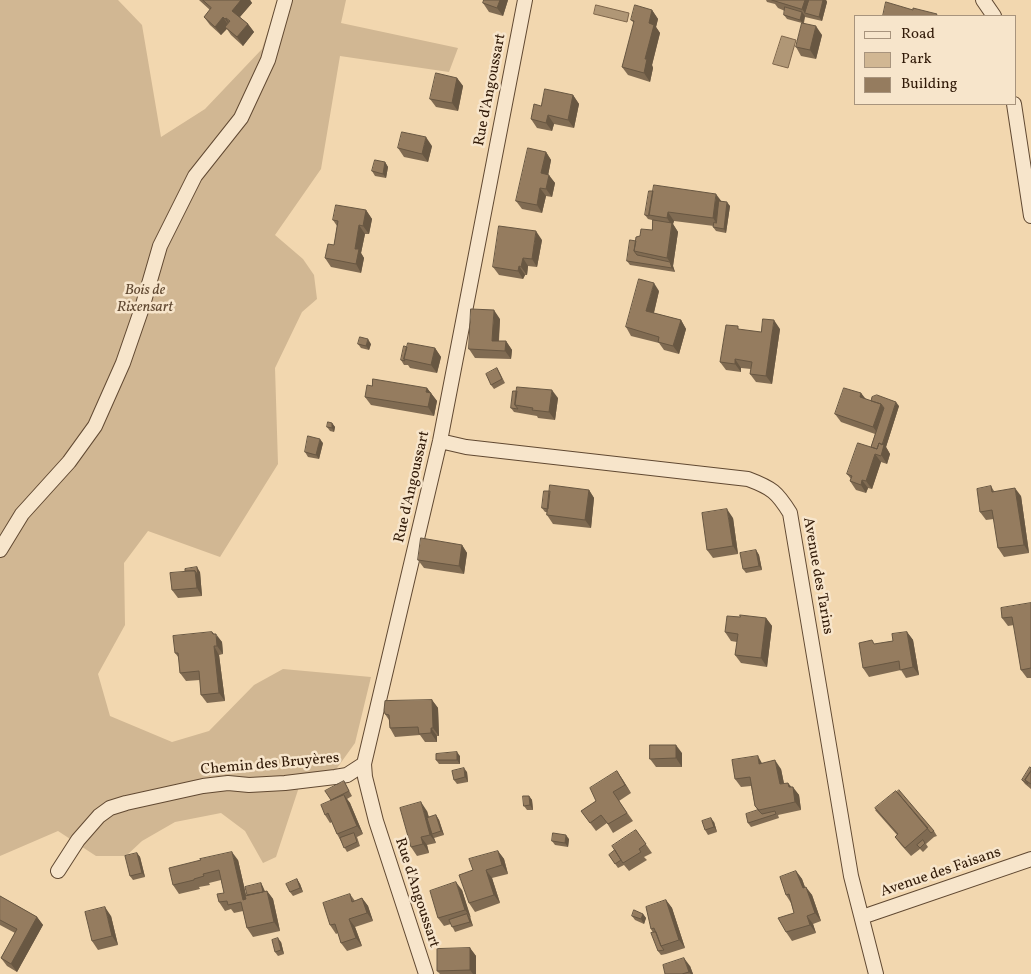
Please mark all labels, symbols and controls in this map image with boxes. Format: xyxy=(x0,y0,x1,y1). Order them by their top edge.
legend xyxy=(854,15,1016,105)
text: Road xyxy=(901,24,935,45)
street label: Rue d'Angoussart xyxy=(471,32,511,148)
text: Park xyxy=(901,49,932,70)
text: Building xyxy=(901,74,957,95)
park label: Bois de Rixensart xyxy=(117,282,173,317)
street label: Rue d'Angoussart xyxy=(391,429,435,545)
street label: Avenue des Tarins xyxy=(798,516,836,636)
street label: Chemin des Bruyères xyxy=(200,750,340,780)
street label: Rue d'Angoussart xyxy=(390,836,442,950)
street label: Avenue des Faisans xyxy=(879,844,1003,902)

